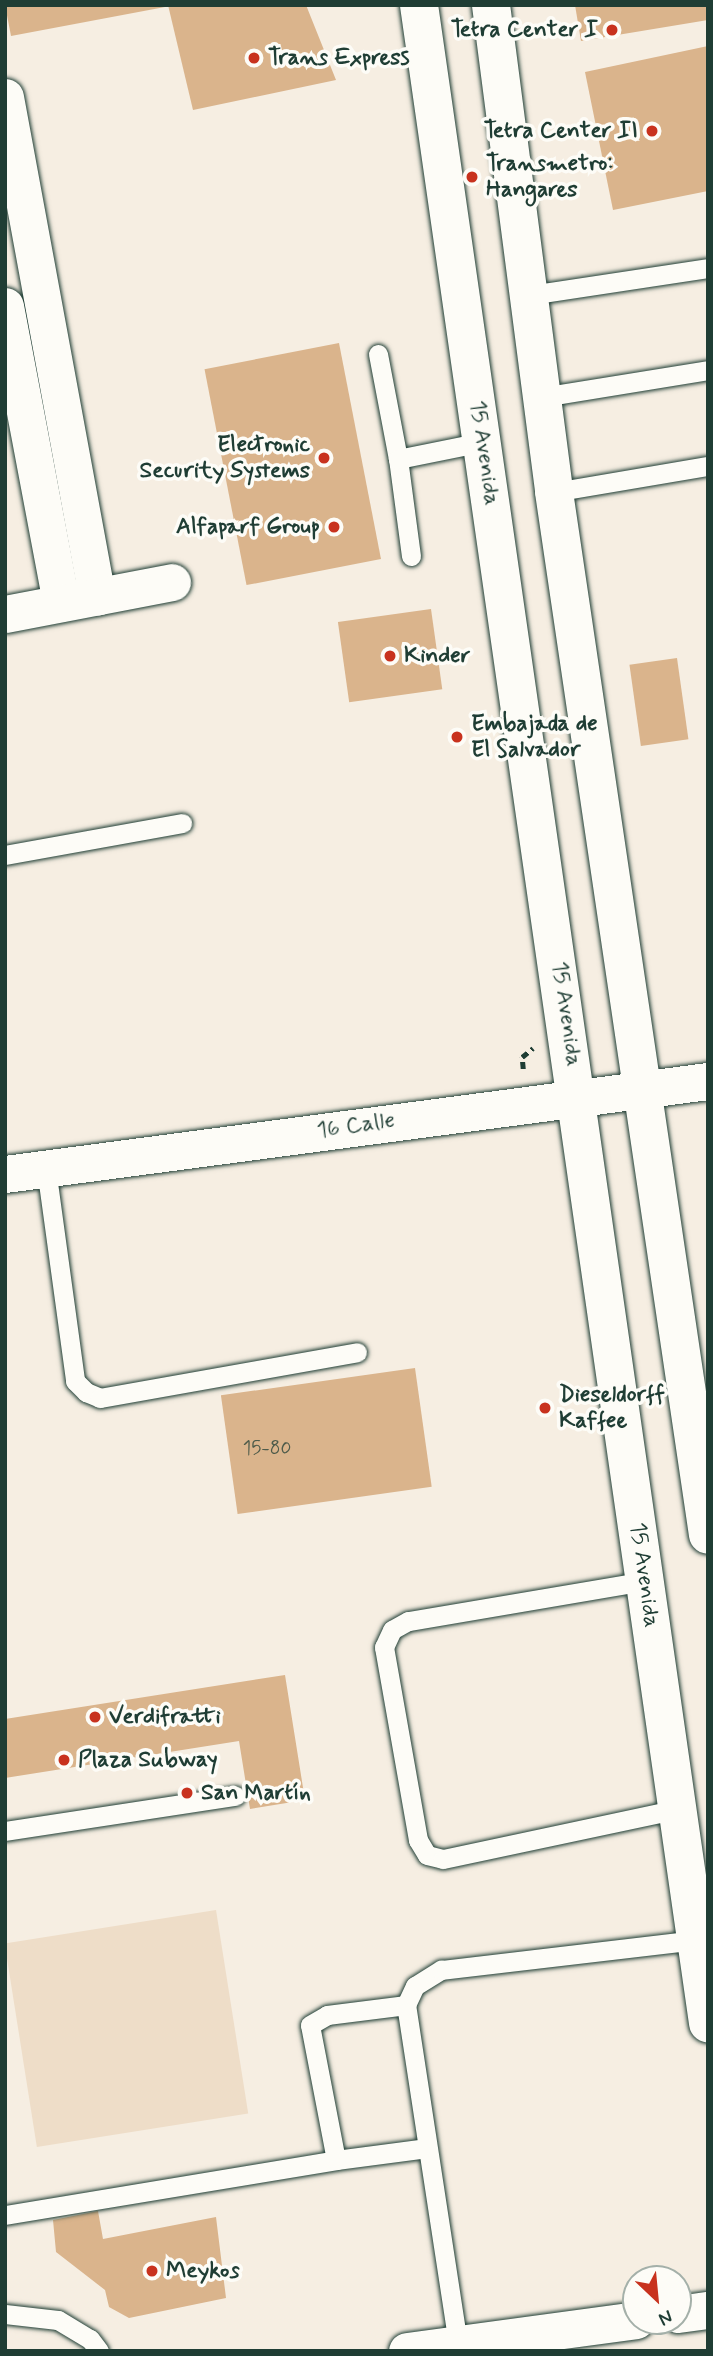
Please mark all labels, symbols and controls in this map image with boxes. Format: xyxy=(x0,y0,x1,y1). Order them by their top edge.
place label: Tetra Center I xyxy=(452,16,598,44)
marker: Tetra Center I xyxy=(604,22,620,38)
place label: Trans Express xyxy=(268,44,412,72)
marker: Trans Express xyxy=(246,50,262,66)
place label: Tetra Center II xyxy=(479,117,638,145)
marker: Tetra Center II xyxy=(644,123,660,139)
place label: Transmetro: Hangares xyxy=(486,150,613,204)
marker: Transmetro: Hangares xyxy=(464,169,480,185)
street label: 15 Avenida xyxy=(463,399,505,507)
place label: Electronic Security Systems xyxy=(139,431,310,485)
marker: Electronic Security Systems xyxy=(316,450,332,466)
place label: Alfaparf Group xyxy=(177,513,320,541)
marker: Alfaparf Group xyxy=(326,519,342,535)
place label: Kinder xyxy=(404,642,470,670)
marker: Kinder xyxy=(382,648,398,664)
place label: Embajada de El Salvador xyxy=(471,710,597,764)
marker: Embajada de El Salvador xyxy=(449,729,465,745)
street label: 15 Avenida xyxy=(545,960,587,1068)
street label: 16 Calle xyxy=(315,1107,397,1145)
place label: Dieseldorff Kaffee xyxy=(559,1381,665,1435)
marker: Dieseldorff Kaffee xyxy=(537,1400,553,1416)
house number: 15-80 xyxy=(243,1438,291,1460)
street label: 15 Avenida xyxy=(623,1521,665,1629)
place label: Verdifratti xyxy=(109,1703,221,1731)
marker: Verdifratti xyxy=(87,1709,103,1725)
place label: Plaza Subway xyxy=(78,1746,216,1774)
marker: Plaza Subway xyxy=(56,1752,72,1768)
place label: San Martín xyxy=(201,1779,315,1807)
marker: San Martín xyxy=(179,1785,195,1801)
place label: Meykos xyxy=(166,2257,240,2285)
marker: Meykos xyxy=(144,2263,160,2279)
north arrow xyxy=(622,2265,692,2335)
text: N xyxy=(654,2304,677,2332)

